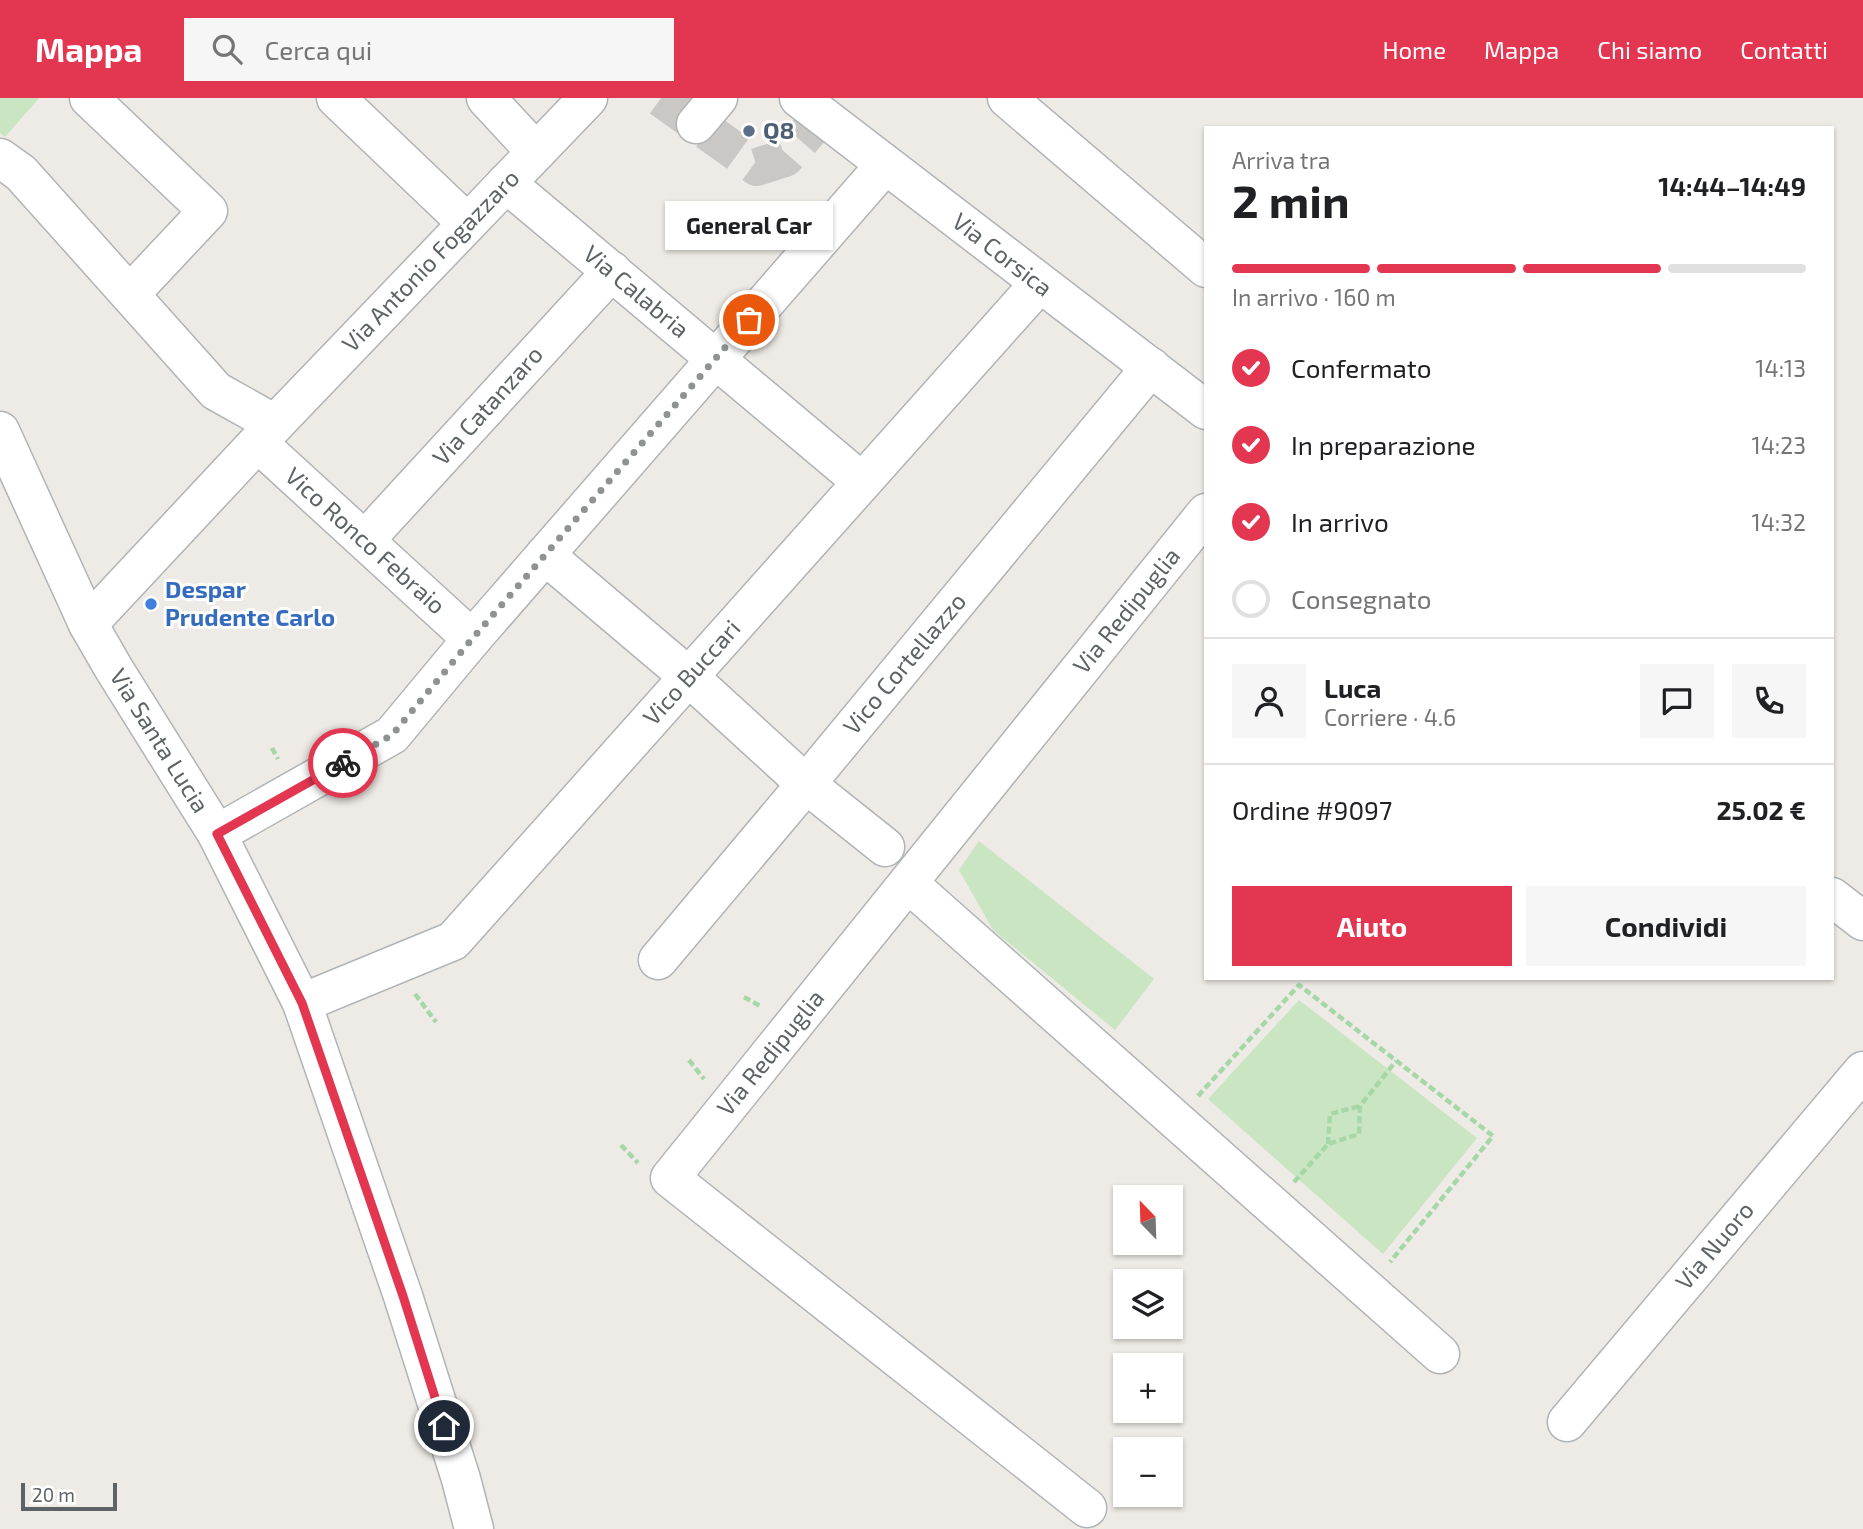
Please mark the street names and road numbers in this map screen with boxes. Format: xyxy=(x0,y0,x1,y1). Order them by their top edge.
street label: Via Antonio Fogazzaro xyxy=(335,163,525,357)
street label: Via Corsica xyxy=(947,206,1059,302)
street label: Via Calabria xyxy=(578,238,696,343)
street label: Via Catanzaro xyxy=(426,339,548,471)
street label: Vico Ronco Febraio xyxy=(280,460,452,619)
street label: Via Redipuglia xyxy=(1066,541,1185,679)
street label: Vico Cortellazzo xyxy=(836,586,971,740)
street label: Vico Buccari xyxy=(636,613,746,731)
street label: Via Santa Lucia xyxy=(104,663,216,818)
street label: Via Redipuglia xyxy=(710,983,829,1121)
street label: Via Nuoro xyxy=(1669,1195,1759,1295)

